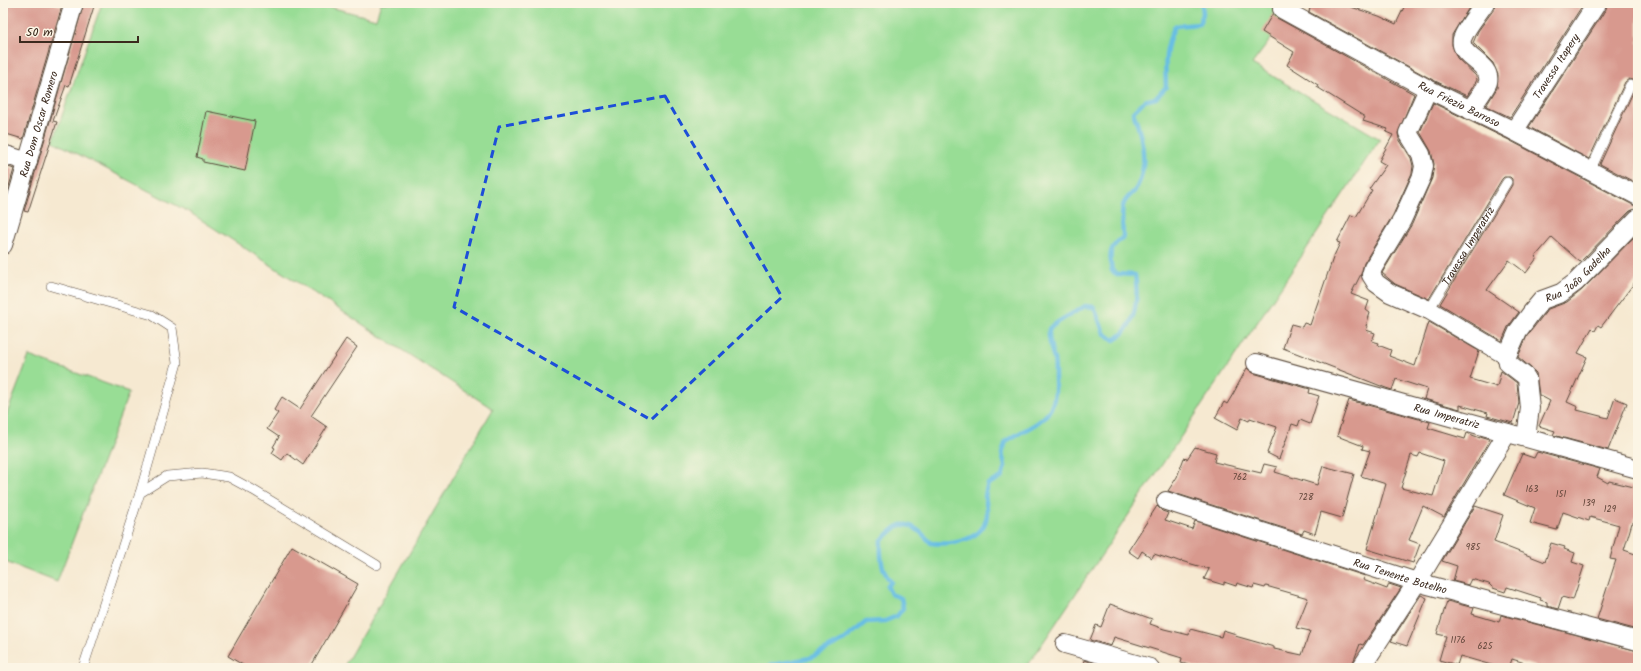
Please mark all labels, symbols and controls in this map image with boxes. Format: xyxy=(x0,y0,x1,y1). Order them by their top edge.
scale bar xyxy=(20,18,138,44)
text: 50 m xyxy=(26,23,53,42)
street label: Travessa Itapery xyxy=(1529,30,1585,103)
street label: Rua Dom Oscar Romero xyxy=(15,69,64,180)
street label: Rua Friezio Barroso xyxy=(1414,77,1503,133)
street label: Travessa Imperatriz xyxy=(1438,203,1500,290)
street label: Rua João Gadelha xyxy=(1543,243,1616,308)
street label: Rua Imperatriz xyxy=(1411,399,1482,435)
house number: 762 xyxy=(1233,470,1247,485)
house number: 163 xyxy=(1526,482,1538,497)
house number: 151 xyxy=(1556,487,1566,502)
house number: 728 xyxy=(1299,490,1314,505)
house number: 139 xyxy=(1583,496,1596,511)
house number: 129 xyxy=(1604,502,1617,517)
house number: 985 xyxy=(1466,540,1481,555)
street label: Rua Tenente Botelho xyxy=(1351,554,1449,600)
house number: 1176 xyxy=(1451,633,1465,648)
house number: 625 xyxy=(1477,639,1494,654)

